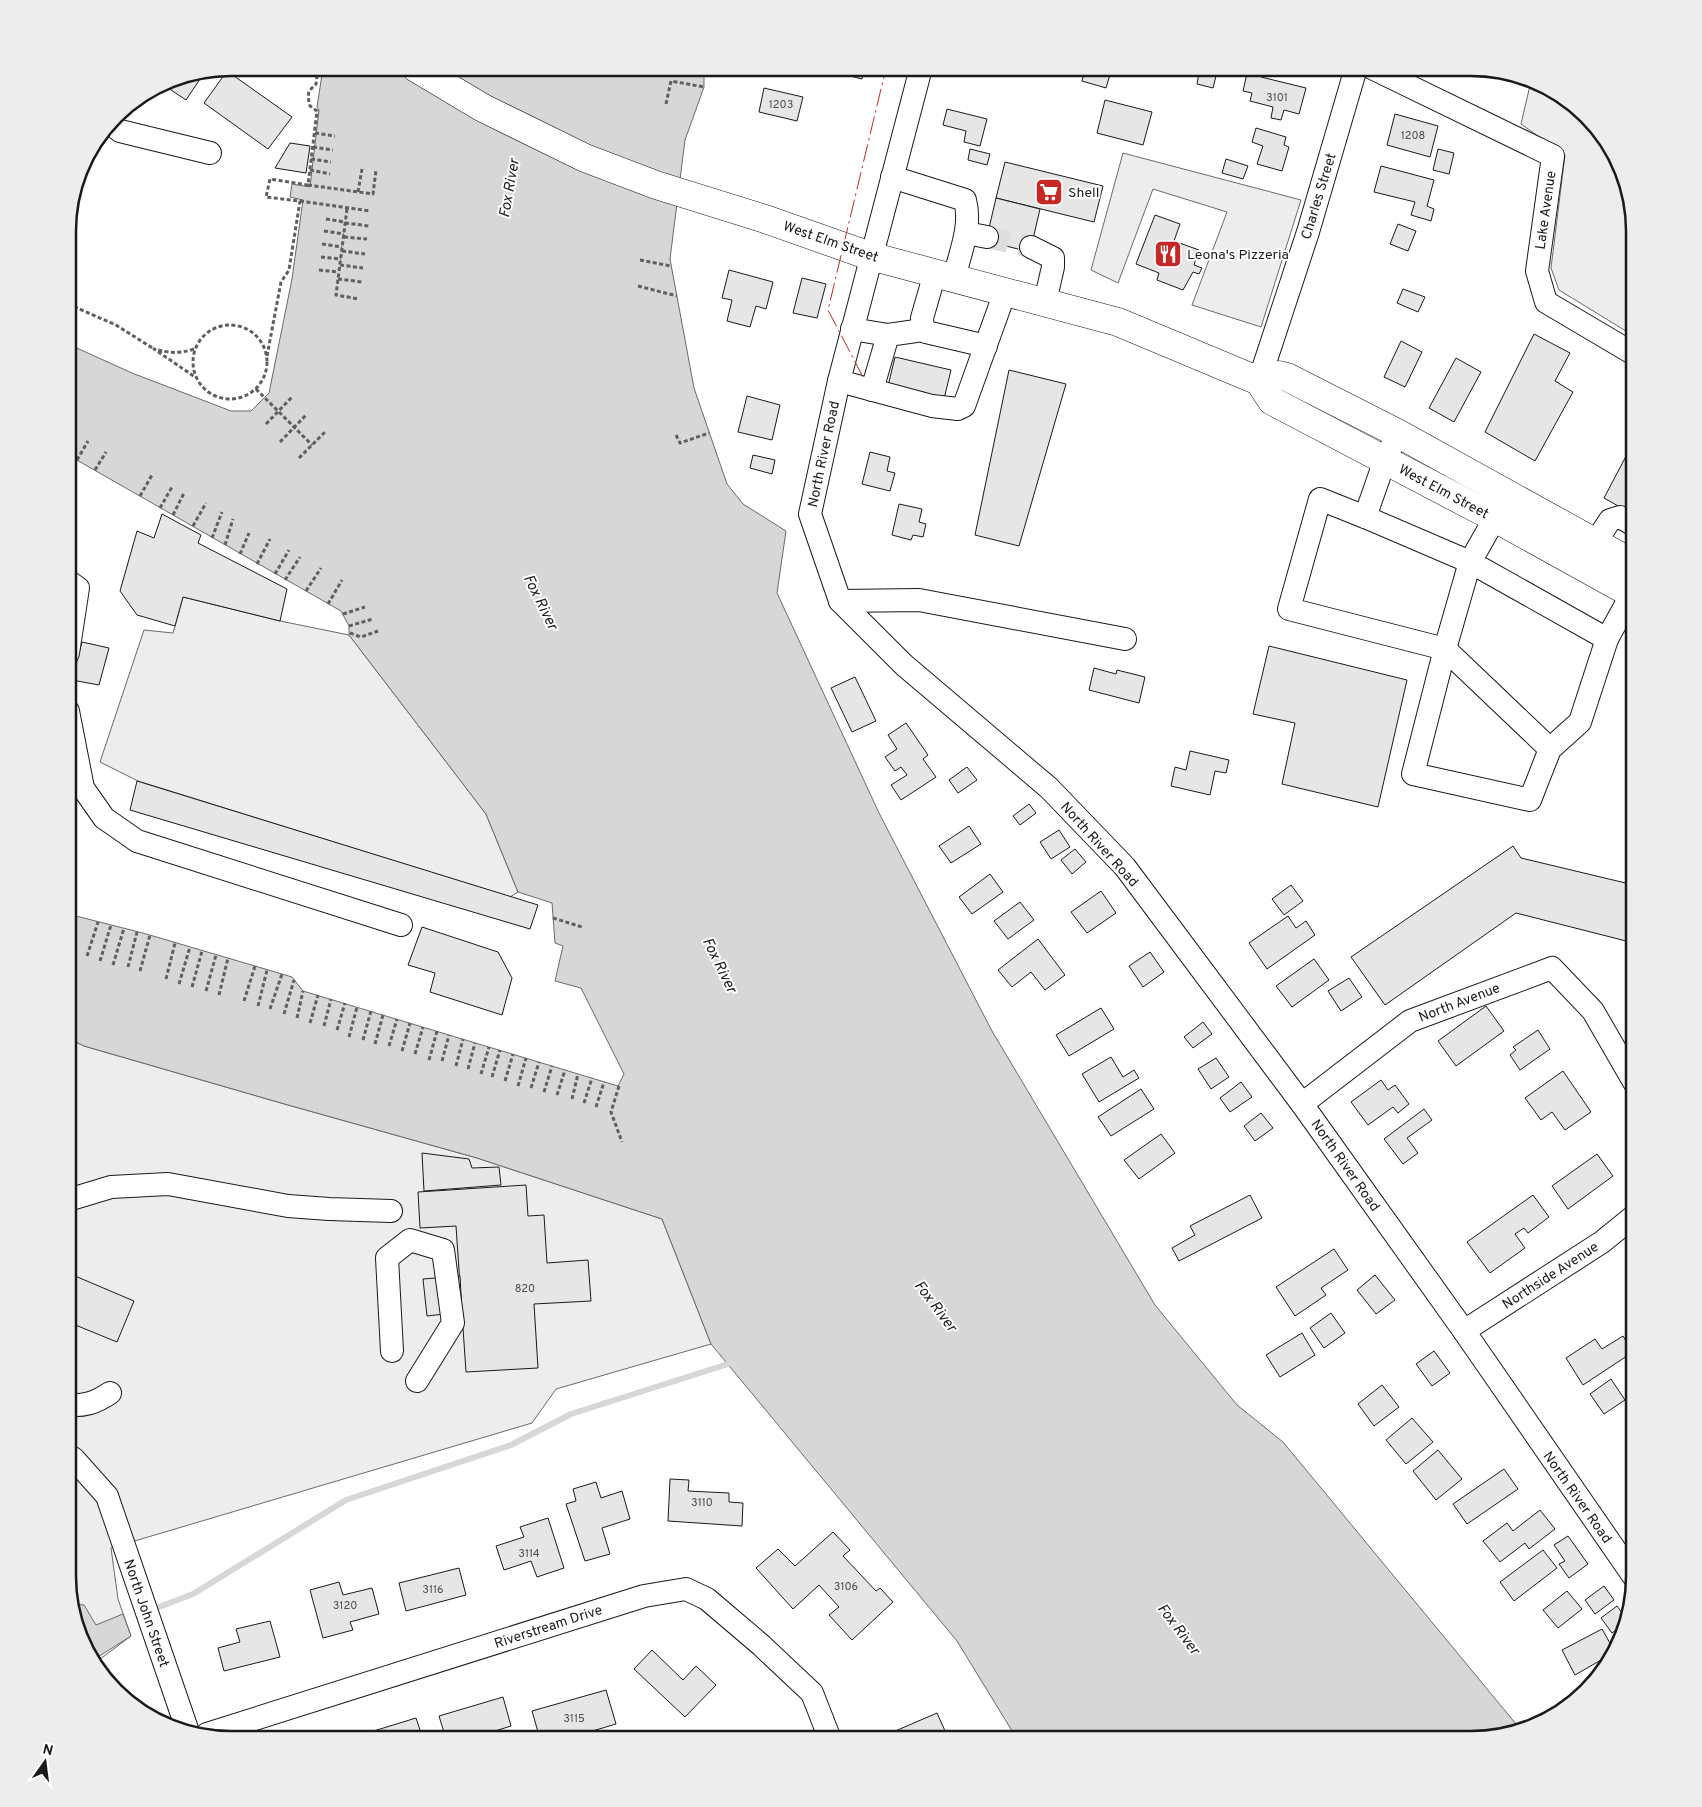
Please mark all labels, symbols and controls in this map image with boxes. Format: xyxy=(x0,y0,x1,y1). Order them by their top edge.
house number: 3101 xyxy=(1266,91,1288,105)
house number: 1203 xyxy=(769,98,793,112)
house number: 1208 xyxy=(1401,129,1425,143)
street label: Charles Street xyxy=(1298,151,1341,242)
water label: Fox River xyxy=(496,156,525,219)
street label: Lake Avenue xyxy=(1533,170,1560,251)
supermarket icon: Shell xyxy=(1034,177,1064,207)
place label: Shell xyxy=(1068,185,1099,202)
street label: West Elm Street xyxy=(781,218,880,267)
restaurant icon: Leona's Pizzeria xyxy=(1153,239,1183,269)
place label: Leona's Pizzeria xyxy=(1187,247,1289,264)
street label: North River Road xyxy=(805,400,844,509)
street label: West Elm Street xyxy=(1395,461,1491,523)
water label: Fox River xyxy=(518,572,562,635)
street label: North River Road xyxy=(1056,799,1141,891)
water label: Fox River xyxy=(697,935,741,998)
street label: North Avenue xyxy=(1416,980,1503,1027)
street label: North River Road xyxy=(1307,1117,1383,1215)
street label: Northside Avenue xyxy=(1500,1239,1602,1314)
water label: Fox River xyxy=(909,1277,961,1337)
house number: 820 xyxy=(515,1282,535,1296)
street label: North River Road xyxy=(1539,1449,1615,1547)
house number: 3110 xyxy=(691,1496,713,1510)
house number: 3114 xyxy=(518,1547,540,1561)
street label: North John Street xyxy=(119,1557,172,1670)
house number: 3106 xyxy=(834,1580,858,1594)
house number: 3116 xyxy=(422,1583,444,1597)
house number: 3120 xyxy=(333,1599,357,1613)
water label: Fox River xyxy=(1152,1600,1204,1660)
street label: Riverstream Drive xyxy=(492,1602,605,1653)
house number: 3115 xyxy=(563,1712,585,1726)
north arrow xyxy=(20,1737,70,1787)
text: N xyxy=(41,1741,55,1760)

